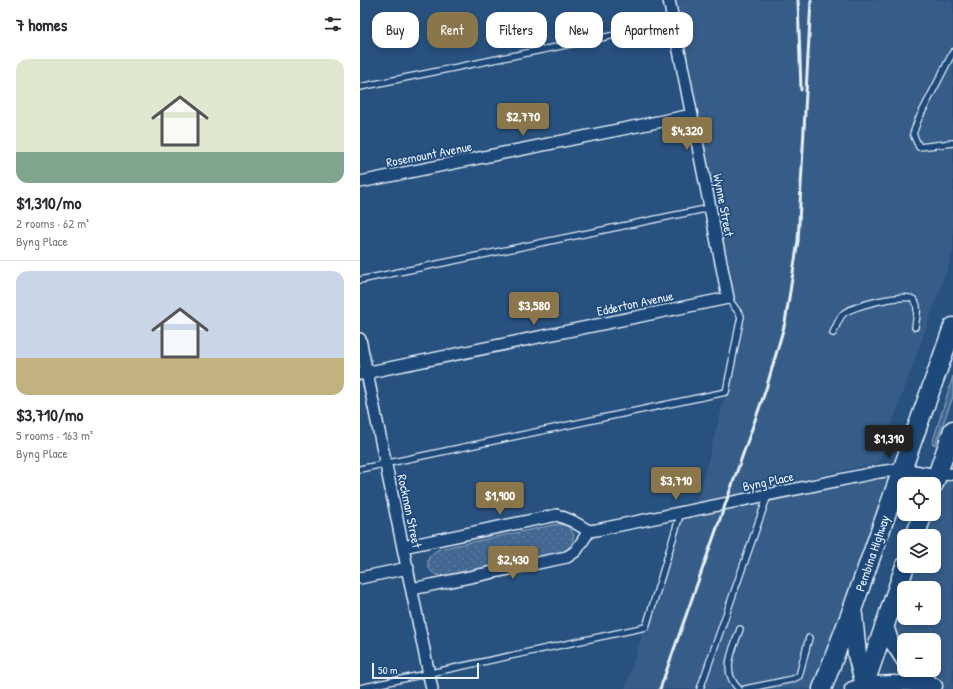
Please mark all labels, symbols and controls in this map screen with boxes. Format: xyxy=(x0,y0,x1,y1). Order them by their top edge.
chip: Buy xyxy=(372,12,419,48)
chip: Rent xyxy=(427,12,478,48)
chip: Filters xyxy=(486,12,547,48)
chip: New xyxy=(555,12,603,48)
chip: Apartment xyxy=(611,12,693,48)
text: 7 homes xyxy=(16,13,67,36)
icon: filters xyxy=(322,13,344,35)
icon: home xyxy=(144,85,216,157)
pin: $2,770 xyxy=(490,103,556,137)
text: $2,770 xyxy=(506,107,540,125)
pin: $4,320 xyxy=(654,117,720,151)
text: $4,320 xyxy=(671,121,703,139)
street label: Rosemount Avenue xyxy=(385,137,473,171)
street label: Wynne Street xyxy=(709,172,739,238)
text: $1,310/mo xyxy=(16,191,81,214)
text: 2 rooms · 62 m² xyxy=(16,214,89,232)
text: Byng Place xyxy=(16,232,68,250)
street label: Edderton Avenue xyxy=(595,286,675,320)
pin: $3,580 xyxy=(501,292,567,326)
text: $3,580 xyxy=(518,296,550,314)
icon: home xyxy=(144,297,216,369)
text: $3,710/mo xyxy=(16,403,83,426)
pin: $1,310 xyxy=(856,425,922,459)
text: 5 rooms · 163 m² xyxy=(16,426,93,444)
text: $1,310 xyxy=(874,429,904,447)
text: Byng Place xyxy=(16,444,68,462)
pin: $3,710 xyxy=(643,467,709,501)
street label: Byng Place xyxy=(741,467,795,495)
text: $3,710 xyxy=(660,471,692,489)
street label: Rockman Street xyxy=(393,473,427,550)
map controls xyxy=(897,477,941,677)
button: locate xyxy=(897,477,941,521)
pin: $1,900 xyxy=(467,482,533,516)
text: $1,900 xyxy=(485,486,515,504)
street label: Pembina Highway xyxy=(851,512,894,593)
button: layers xyxy=(897,529,941,573)
pin: $2,430 xyxy=(480,546,546,580)
text: $2,430 xyxy=(497,550,529,568)
button: + xyxy=(897,581,941,625)
button: − xyxy=(897,633,941,677)
scale bar xyxy=(372,661,479,680)
text: 50 m xyxy=(378,663,398,677)

